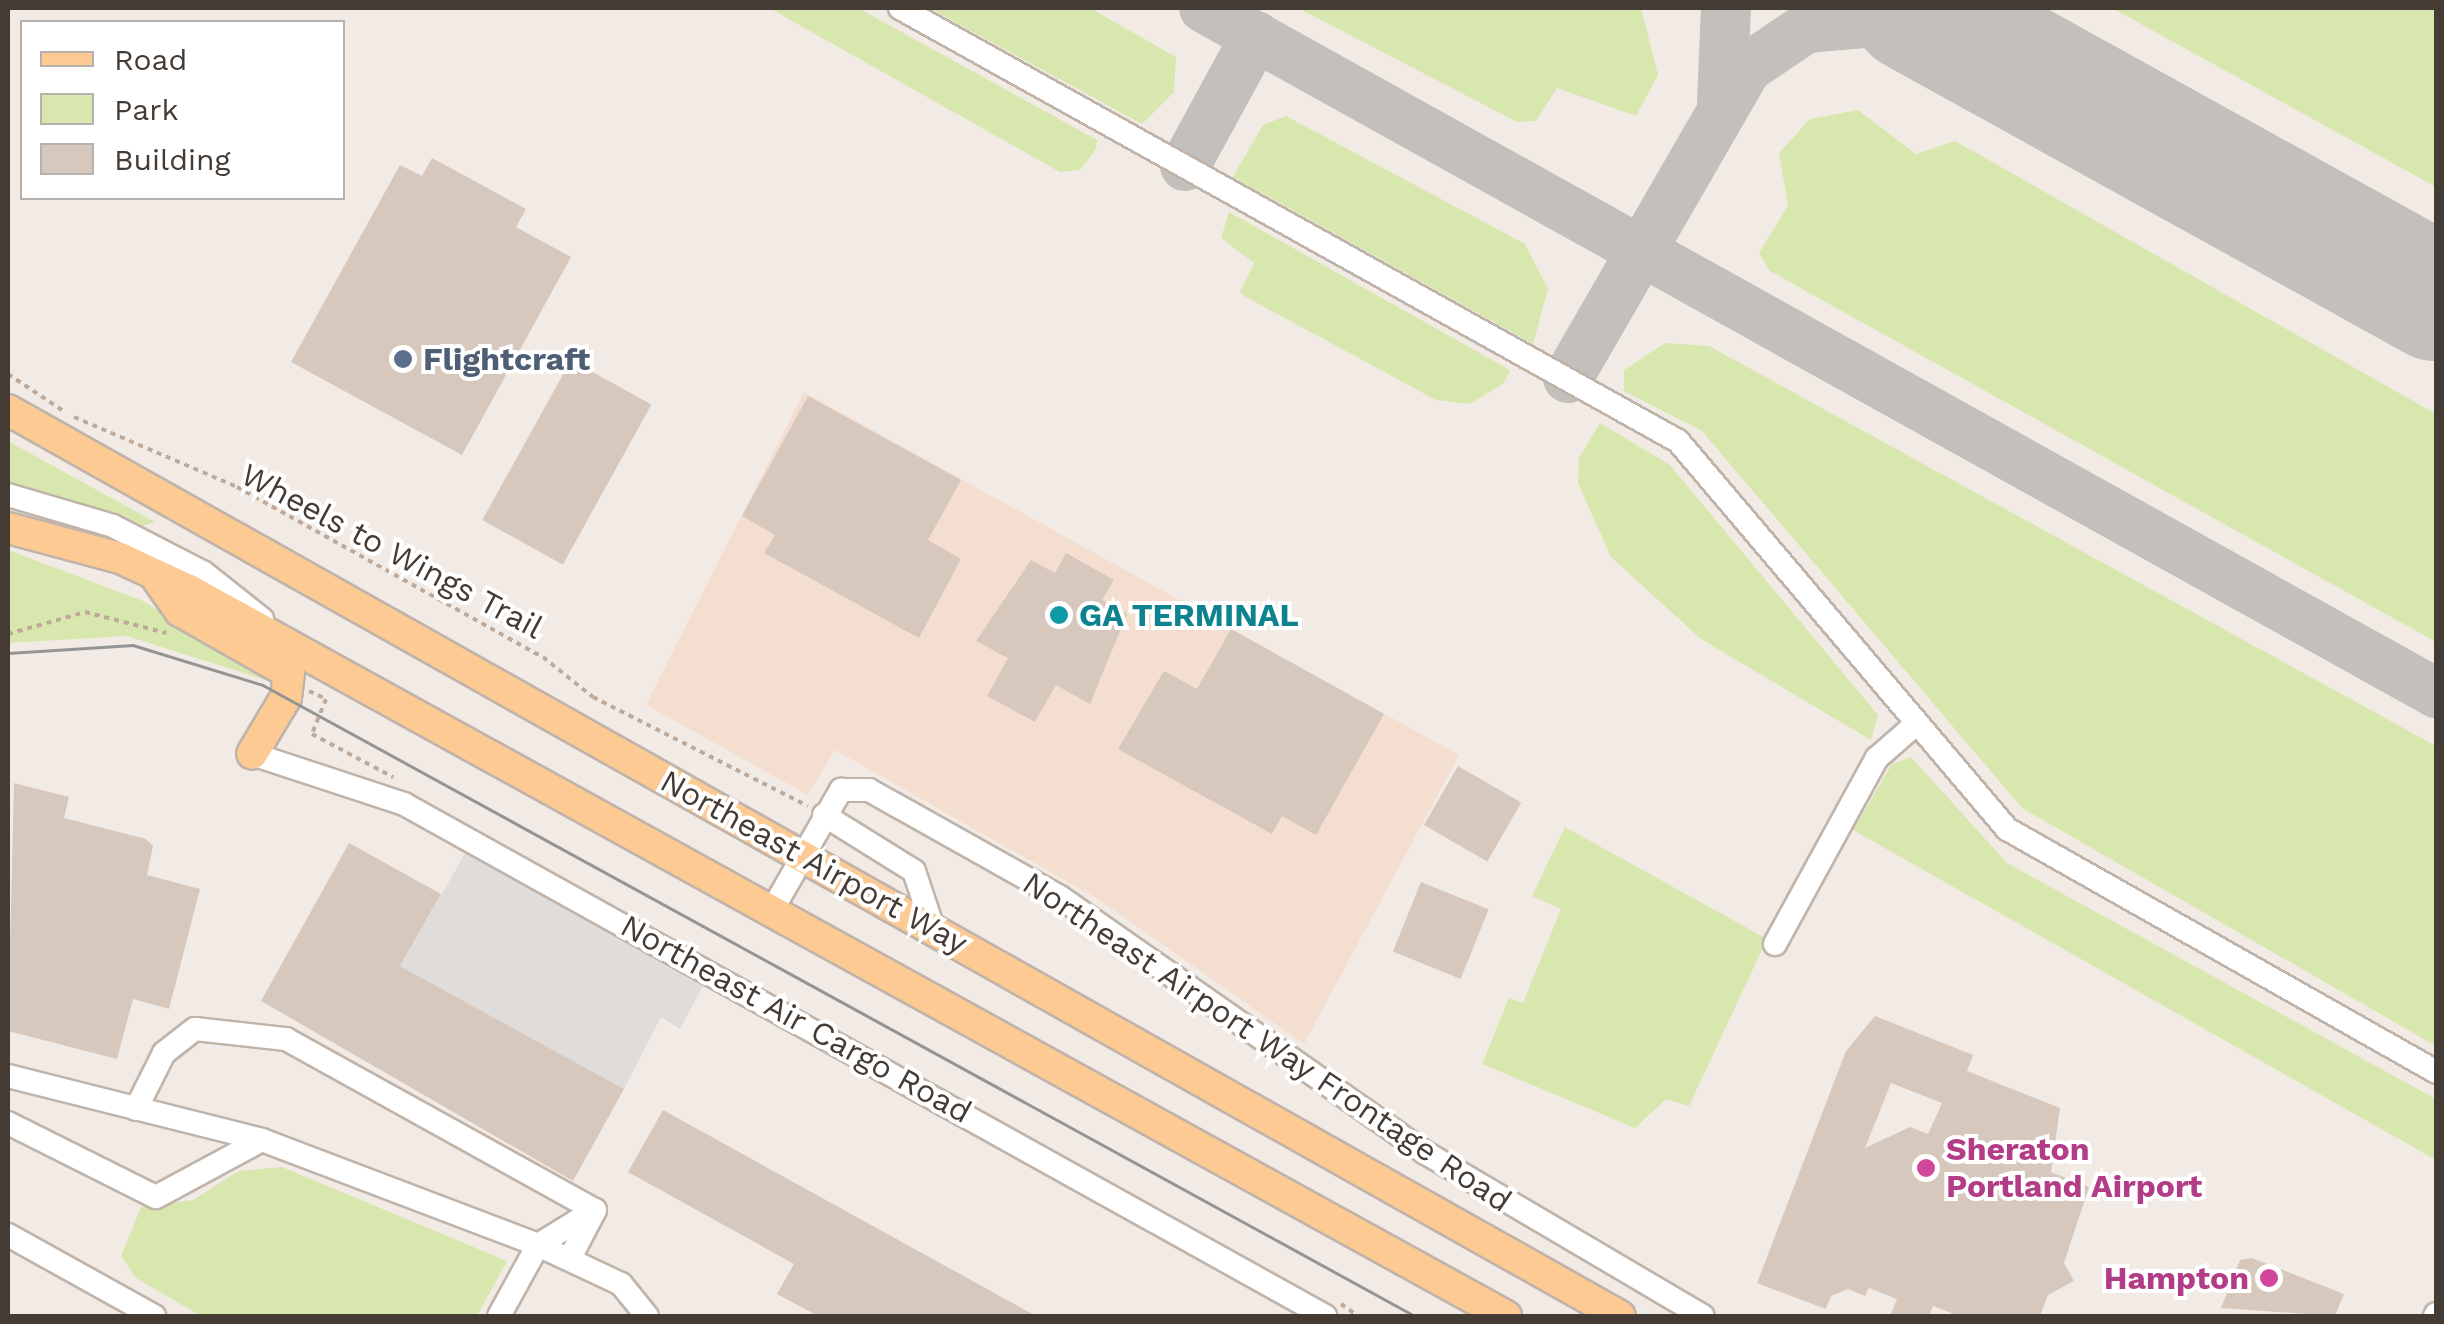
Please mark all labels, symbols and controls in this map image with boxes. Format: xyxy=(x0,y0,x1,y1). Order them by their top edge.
legend xyxy=(20,20,345,200)
text: Road xyxy=(114,42,187,77)
text: Park xyxy=(114,92,179,127)
text: Building xyxy=(114,142,231,177)
place label: Flightcraft xyxy=(423,340,590,378)
marker: Flightcraft xyxy=(392,348,414,370)
street label: Wheels to Wings Trail xyxy=(234,455,550,647)
place label: GA TERMINAL xyxy=(1079,596,1300,634)
marker: GA TERMINAL xyxy=(1048,604,1070,626)
street label: Northeast Airport Way xyxy=(653,761,975,963)
street label: Northeast Airport Way Frontage Road xyxy=(1014,863,1520,1221)
street label: Northeast Air Cargo Road xyxy=(613,906,979,1132)
place label: Sheraton Portland Airport xyxy=(1946,1131,2203,1206)
marker: Sheraton Portland Airport xyxy=(1915,1157,1937,1179)
place label: Hampton xyxy=(2104,1259,2249,1297)
marker: Hampton xyxy=(2258,1267,2280,1289)

